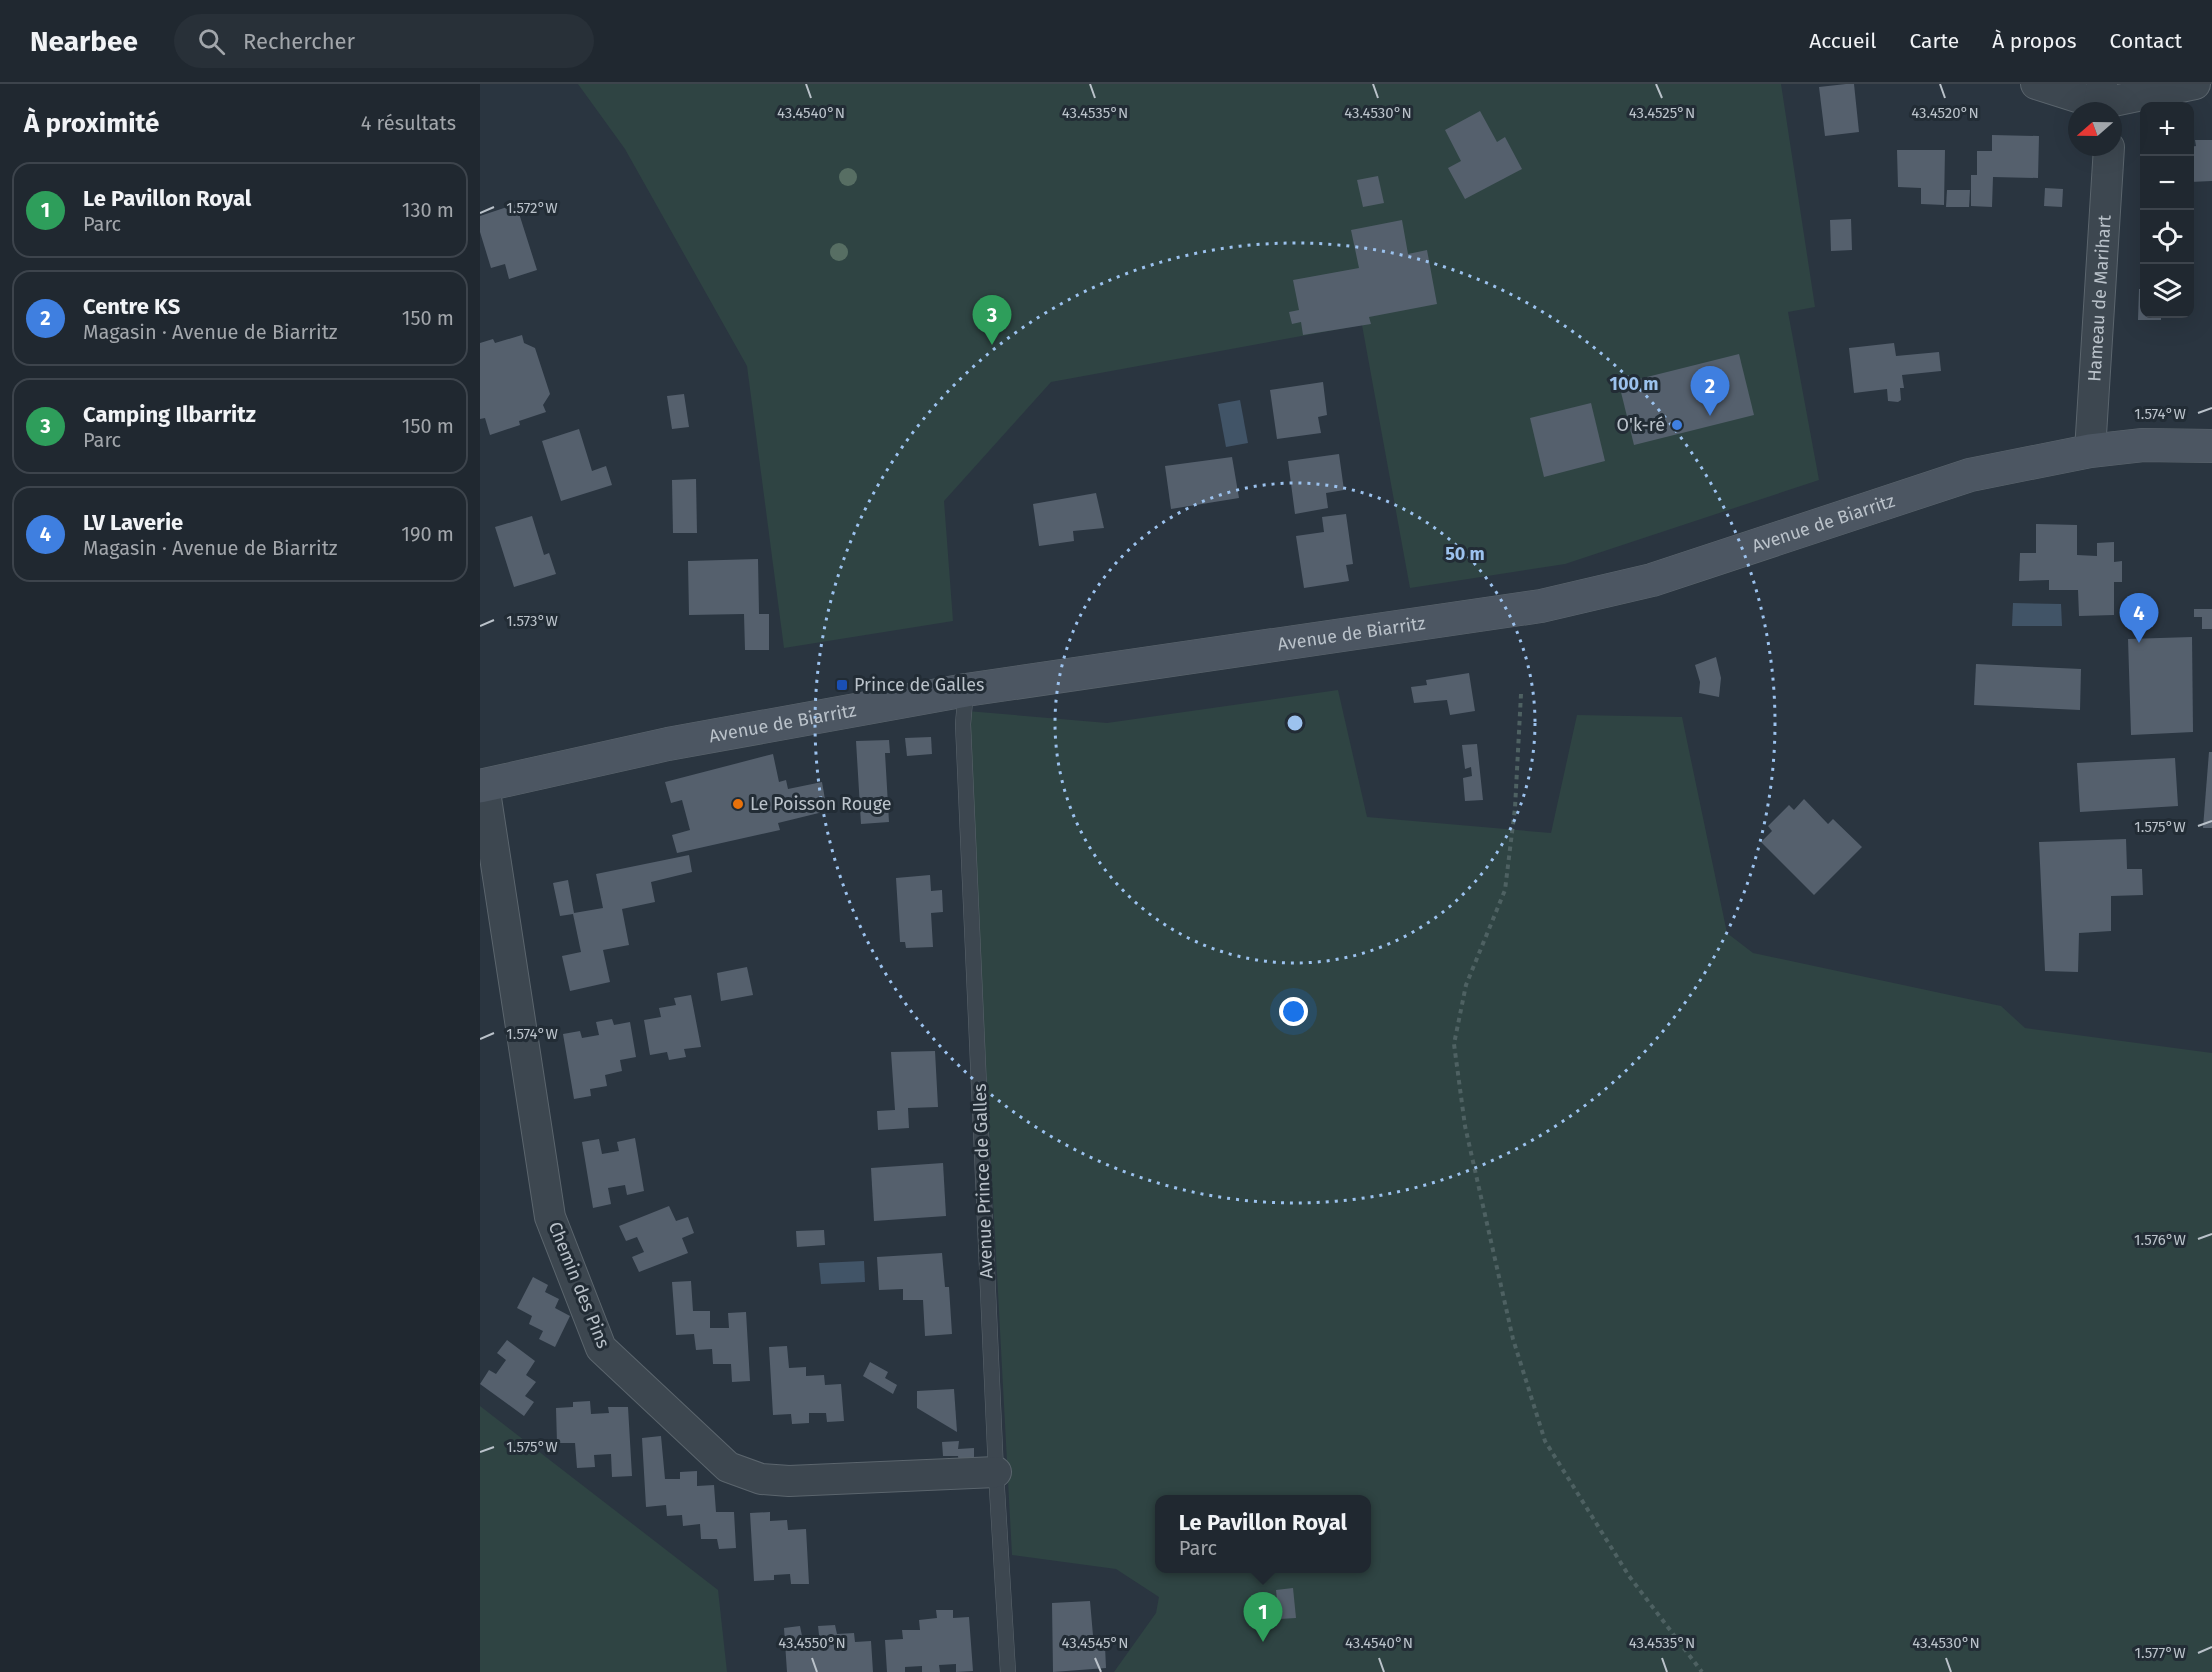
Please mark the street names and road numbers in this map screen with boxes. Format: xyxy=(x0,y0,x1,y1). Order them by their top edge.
street label: Hameau de Marihart xyxy=(2083,214,2116,382)
street label: Avenue de Biarritz xyxy=(1749,490,1898,557)
street label: Avenue de Biarritz xyxy=(1276,612,1427,655)
street label: Avenue de Biarritz xyxy=(707,699,858,747)
street label: Avenue Prince de Galles xyxy=(969,1083,997,1279)
street label: Chemin des Pins xyxy=(544,1219,614,1351)

